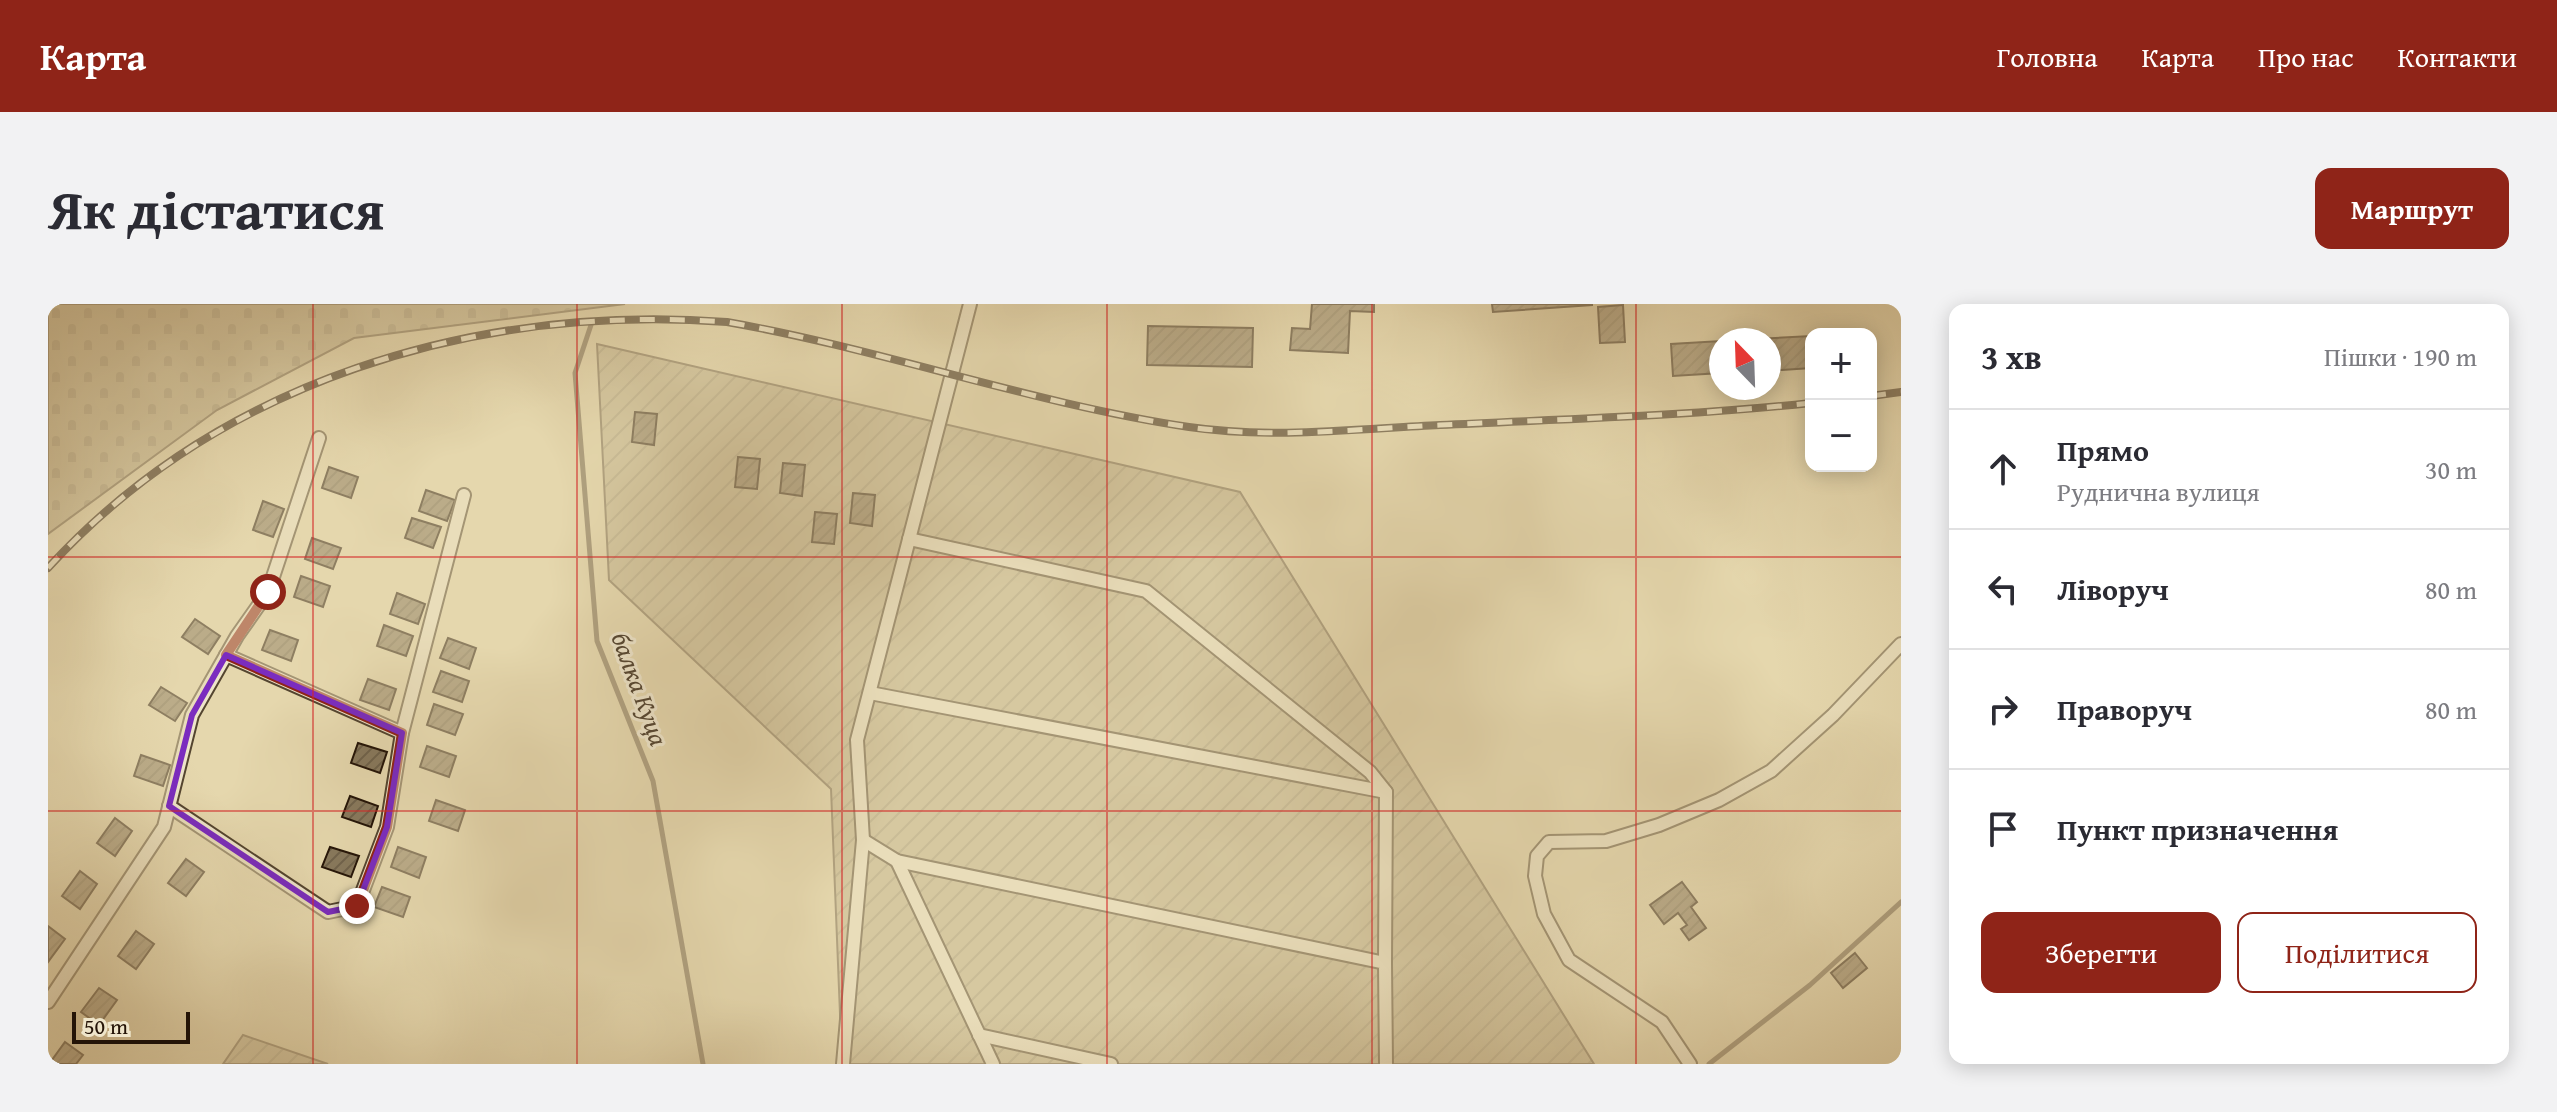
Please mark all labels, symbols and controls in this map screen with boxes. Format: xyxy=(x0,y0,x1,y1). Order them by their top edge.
text: Карта xyxy=(40,28,146,84)
text: Головна xyxy=(1997,36,2097,77)
text: Карта xyxy=(2141,36,2214,77)
text: Про нас xyxy=(2258,36,2354,77)
text: Контакти xyxy=(2398,36,2517,77)
text: Як дістатися xyxy=(48,167,384,250)
button: Маршрут xyxy=(2315,168,2509,249)
north arrow xyxy=(1709,328,1781,400)
map controls xyxy=(1805,328,1877,472)
button: + xyxy=(1805,328,1877,400)
text: 3 хв xyxy=(1981,332,2042,381)
text: Пішки · 190 m xyxy=(2324,337,2477,376)
button: − xyxy=(1805,400,1877,472)
text: Прямо xyxy=(2057,428,2149,472)
icon: ahead xyxy=(1981,447,2025,491)
text: 30 m xyxy=(2425,450,2477,489)
text: Руднична вулиця xyxy=(2057,472,2260,511)
icon: left xyxy=(1981,567,2025,611)
text: Ліворуч xyxy=(2057,567,2169,611)
text: 80 m xyxy=(2425,570,2477,609)
route start xyxy=(250,574,286,610)
water label: балка Куца xyxy=(602,627,679,751)
icon: right xyxy=(1981,687,2025,731)
text: Праворуч xyxy=(2057,687,2192,731)
text: 80 m xyxy=(2425,690,2477,729)
icon: arrive xyxy=(1981,807,2025,851)
text: Пункт призначення xyxy=(2057,807,2338,851)
route end xyxy=(339,888,375,924)
button: Зберегти xyxy=(1981,912,2221,993)
button: Поділитися xyxy=(2237,912,2477,993)
scale bar xyxy=(72,1008,190,1044)
text: 50 m xyxy=(84,1010,128,1042)

